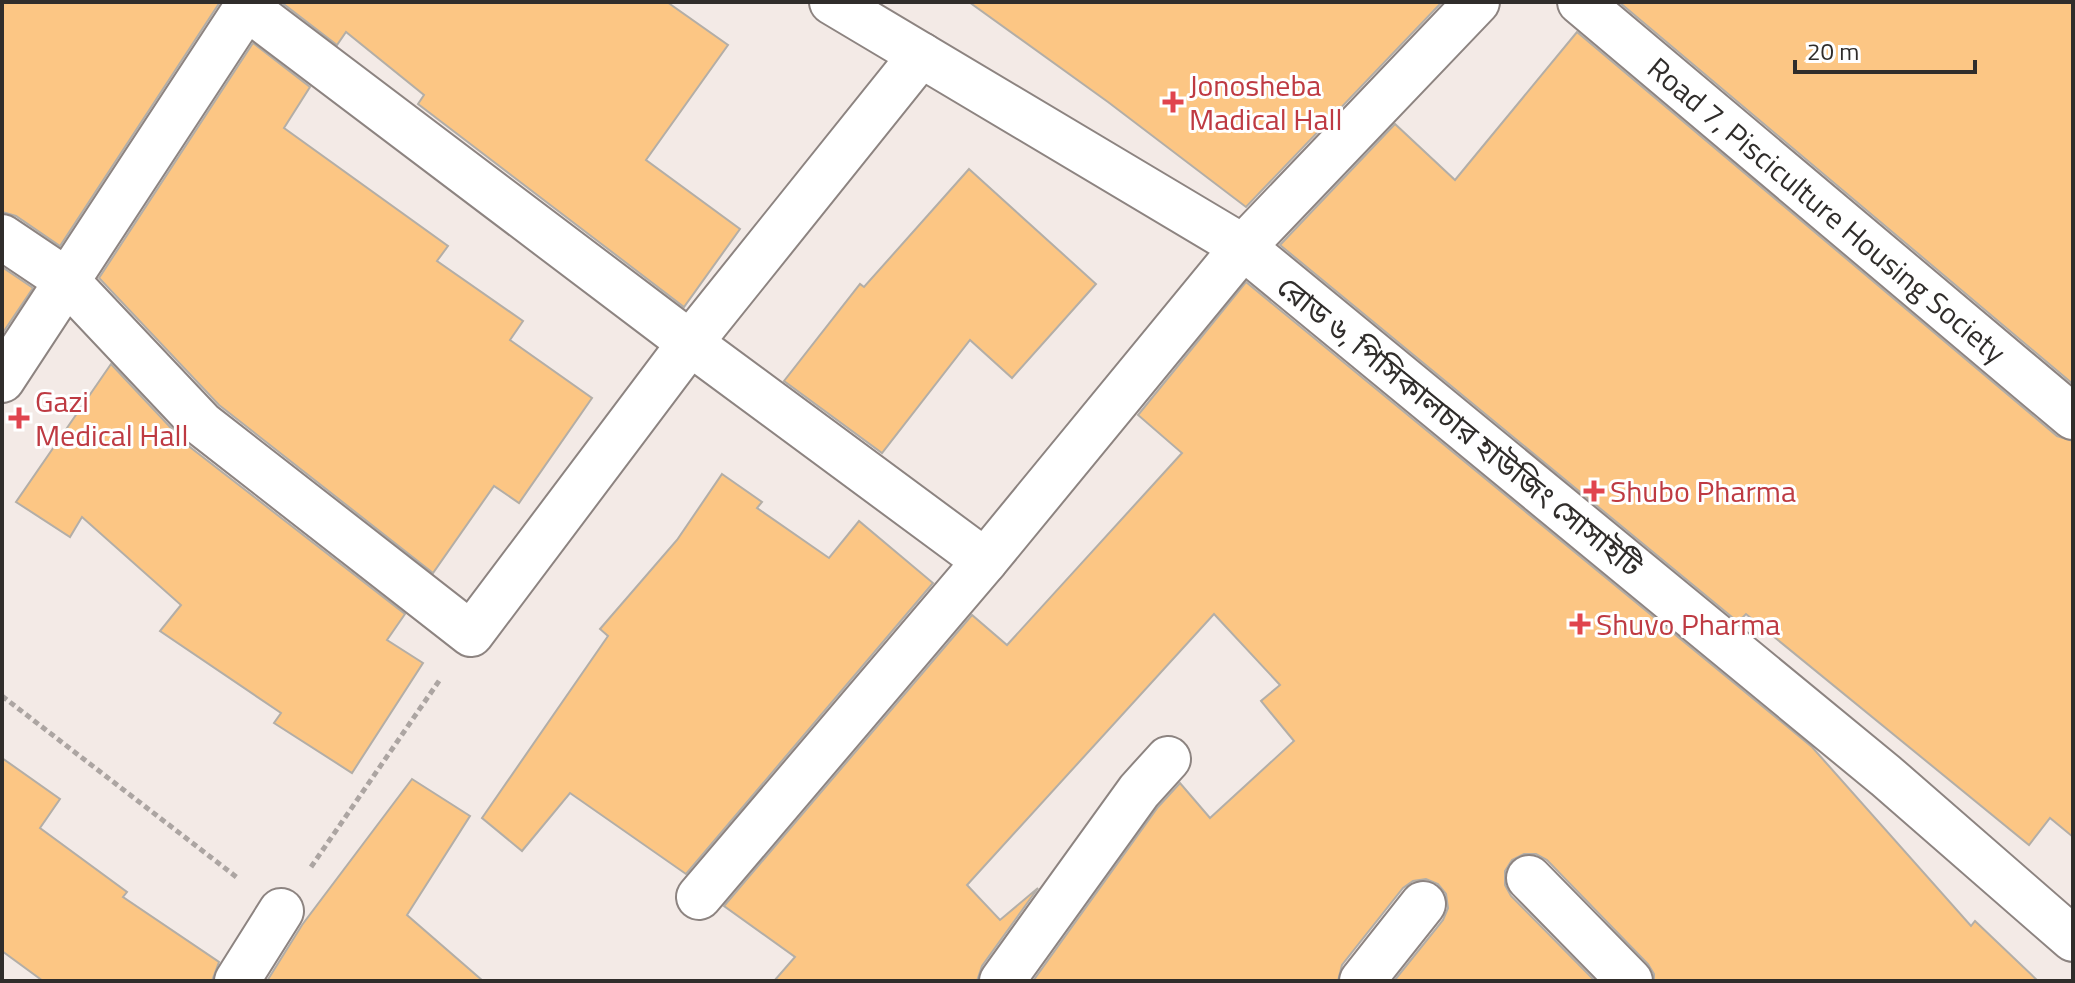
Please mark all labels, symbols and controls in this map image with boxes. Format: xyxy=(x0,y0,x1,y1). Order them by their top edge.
scale bar xyxy=(1795,24,1975,74)
text: 20 m xyxy=(1807,33,1859,69)
street label: Road 7, Pisciculture Housing Society xyxy=(1637,46,2017,374)
place label: Jonosheba Madical Hall xyxy=(1189,62,1342,142)
marker: Jonosheba Madical Hall xyxy=(1164,93,1182,111)
street label: রোড ৬, পিসিকালচার হাউজিং সোসাইটি xyxy=(1268,264,1653,588)
place label: Gazi Medical Hall xyxy=(35,378,188,458)
marker: Gazi Medical Hall xyxy=(10,409,28,427)
place label: Shubo Pharma xyxy=(1610,468,1796,514)
marker: Shubo Pharma xyxy=(1585,482,1603,500)
place label: Shuvo Pharma xyxy=(1596,601,1780,647)
marker: Shuvo Pharma xyxy=(1571,615,1589,633)

